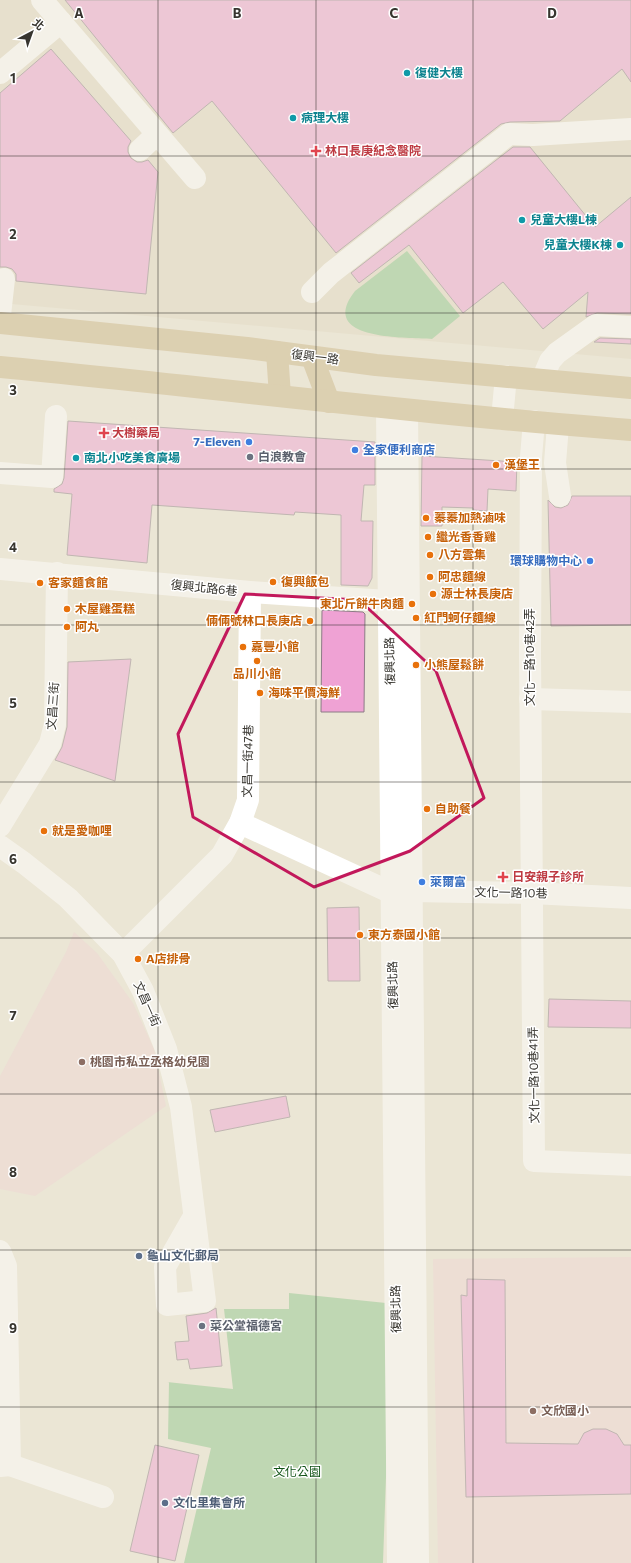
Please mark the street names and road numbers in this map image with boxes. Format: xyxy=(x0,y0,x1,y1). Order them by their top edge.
street label: 復興一路 xyxy=(290,346,340,366)
street label: 復興北路6巷 xyxy=(170,577,238,597)
street label: 文化一路10巷42弄 xyxy=(522,608,536,706)
street label: 復興北路 xyxy=(382,637,396,685)
street label: 文昌三街 xyxy=(43,681,61,730)
street label: 文昌一街47巷 xyxy=(239,724,255,798)
street label: 文化一路10巷 xyxy=(474,884,548,900)
street label: 復興北路 xyxy=(385,961,399,1009)
street label: 文昌一街 xyxy=(132,979,164,1028)
street label: 文化一路10巷41弄 xyxy=(525,1026,541,1124)
street label: 復興北路 xyxy=(388,1285,402,1333)

